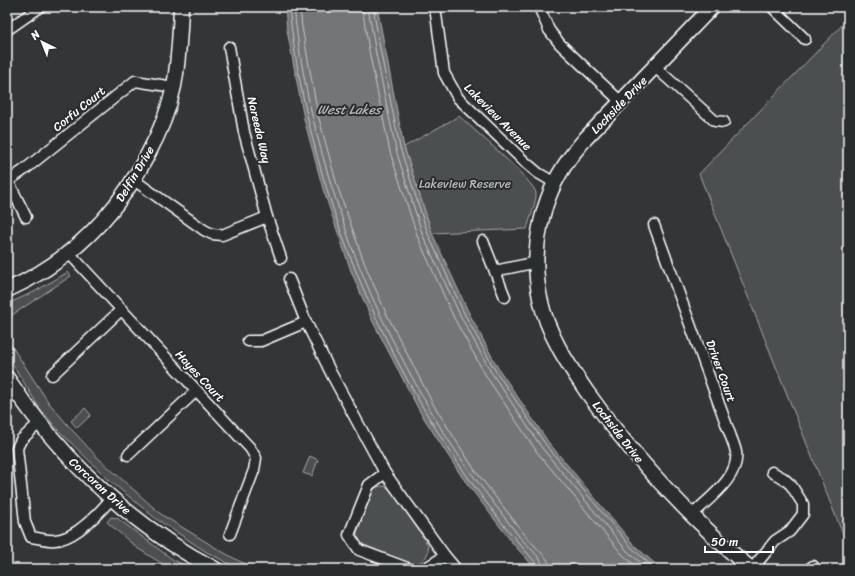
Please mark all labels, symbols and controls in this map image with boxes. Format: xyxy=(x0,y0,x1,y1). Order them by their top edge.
north arrow xyxy=(22,22,62,62)
text: N xyxy=(26,25,45,45)
street label: Lochside Drive xyxy=(585,71,653,139)
street label: Lakeview Avenue xyxy=(459,78,537,156)
street label: Corfu Court xyxy=(47,81,111,137)
street label: Nareeda Way xyxy=(241,94,278,166)
water label: West Lakes xyxy=(317,98,383,121)
street label: Delfin Drive xyxy=(110,142,160,206)
park label: Lakeview Reserve xyxy=(419,173,511,195)
street label: Driver Court xyxy=(700,337,742,405)
street label: Hayes Court xyxy=(170,345,230,407)
street label: Lochside Drive xyxy=(586,396,650,468)
street label: Corcoran Drive xyxy=(64,452,136,520)
scale bar xyxy=(705,528,773,554)
text: 50 m xyxy=(711,531,738,553)

